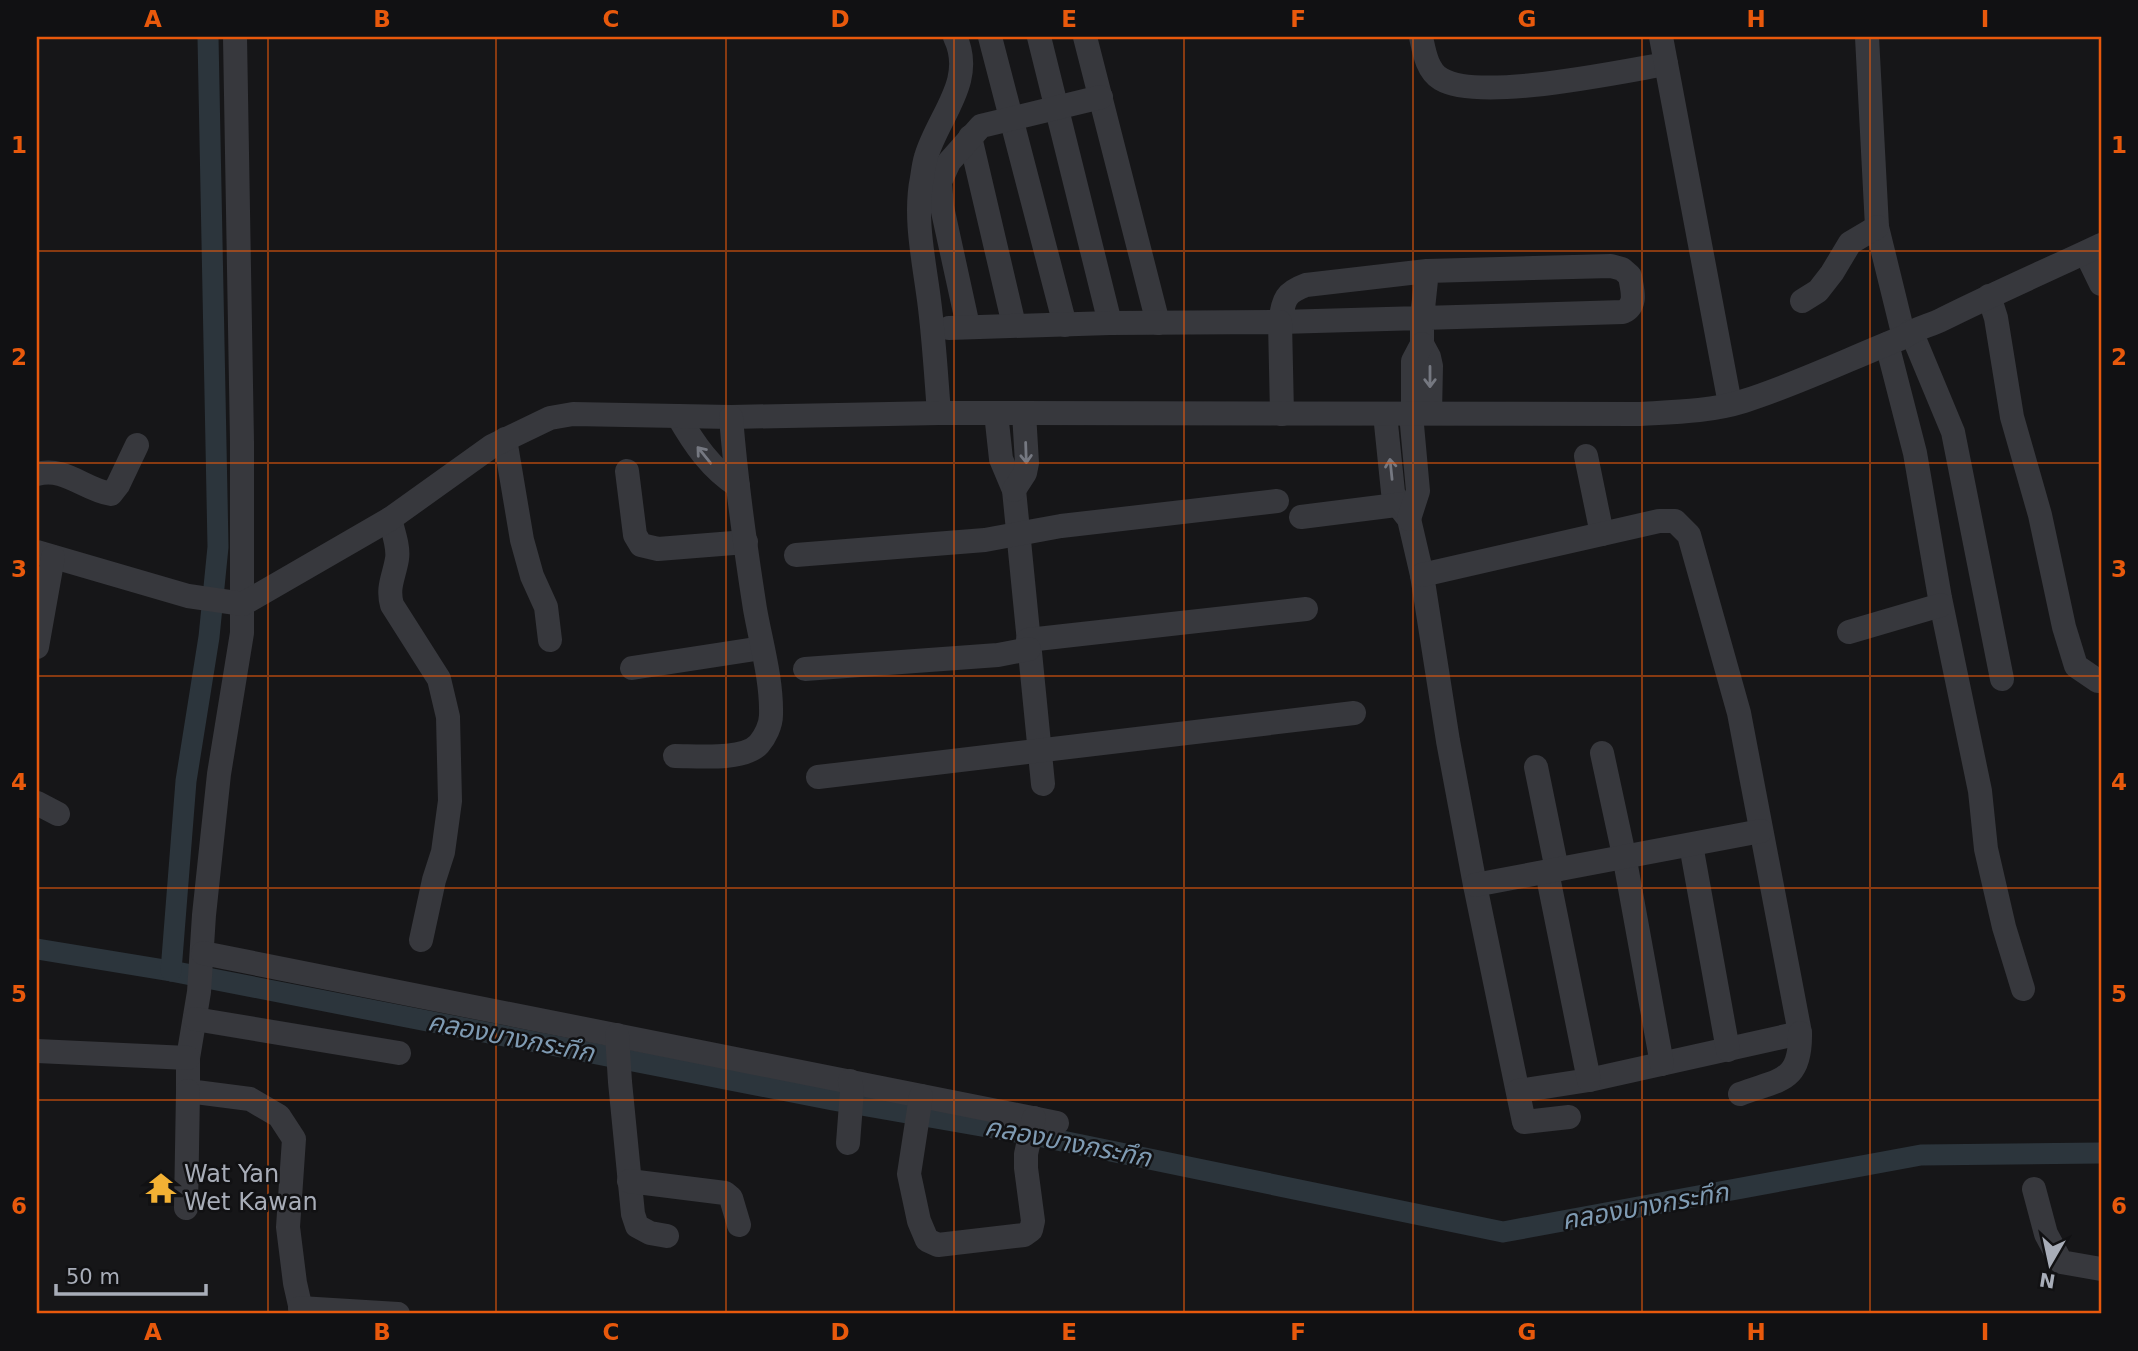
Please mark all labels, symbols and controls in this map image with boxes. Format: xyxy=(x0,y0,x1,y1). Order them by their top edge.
text: A xyxy=(144,6,162,32)
text: B xyxy=(373,6,391,32)
text: C xyxy=(603,6,619,32)
text: D xyxy=(830,6,850,32)
text: E xyxy=(1061,6,1077,32)
text: F xyxy=(1290,6,1306,32)
text: G xyxy=(1518,6,1536,32)
text: H xyxy=(1746,6,1766,32)
text: I xyxy=(1981,6,1989,32)
text: 1 xyxy=(11,132,27,158)
text: 1 xyxy=(2111,132,2127,158)
text: 2 xyxy=(11,344,27,370)
text: 2 xyxy=(2111,344,2127,370)
one-way arrow xyxy=(1423,366,1437,389)
one-way arrow xyxy=(1019,441,1032,464)
one-way arrow xyxy=(696,446,711,464)
one-way arrow xyxy=(1384,458,1397,481)
text: 3 xyxy=(11,556,27,582)
text: 3 xyxy=(2111,556,2127,582)
text: 4 xyxy=(11,769,27,795)
text: 4 xyxy=(2111,769,2127,795)
text: 5 xyxy=(11,981,27,1007)
text: 5 xyxy=(2111,981,2127,1007)
water label: คลองบางกระทึก xyxy=(425,1006,598,1068)
water label: คลองบางกระทึก xyxy=(982,1111,1155,1173)
place label: Wat Yan Wet Kawan xyxy=(184,1160,318,1216)
temple icon: Wat Yan Wet Kawan xyxy=(144,1171,178,1205)
water label: คลองบางกระทึก xyxy=(1559,1176,1732,1235)
text: 6 xyxy=(11,1193,27,1219)
text: 6 xyxy=(2111,1193,2127,1219)
north arrow xyxy=(2016,1228,2086,1298)
scale bar xyxy=(56,1253,206,1297)
text: 50 m xyxy=(66,1265,120,1289)
text: N xyxy=(2038,1269,2057,1293)
text: A xyxy=(144,1319,162,1345)
text: B xyxy=(373,1319,391,1345)
text: C xyxy=(603,1319,619,1345)
text: D xyxy=(830,1319,850,1345)
text: E xyxy=(1061,1319,1077,1345)
text: F xyxy=(1290,1319,1306,1345)
text: G xyxy=(1518,1319,1536,1345)
text: H xyxy=(1746,1319,1766,1345)
text: I xyxy=(1981,1319,1989,1345)

